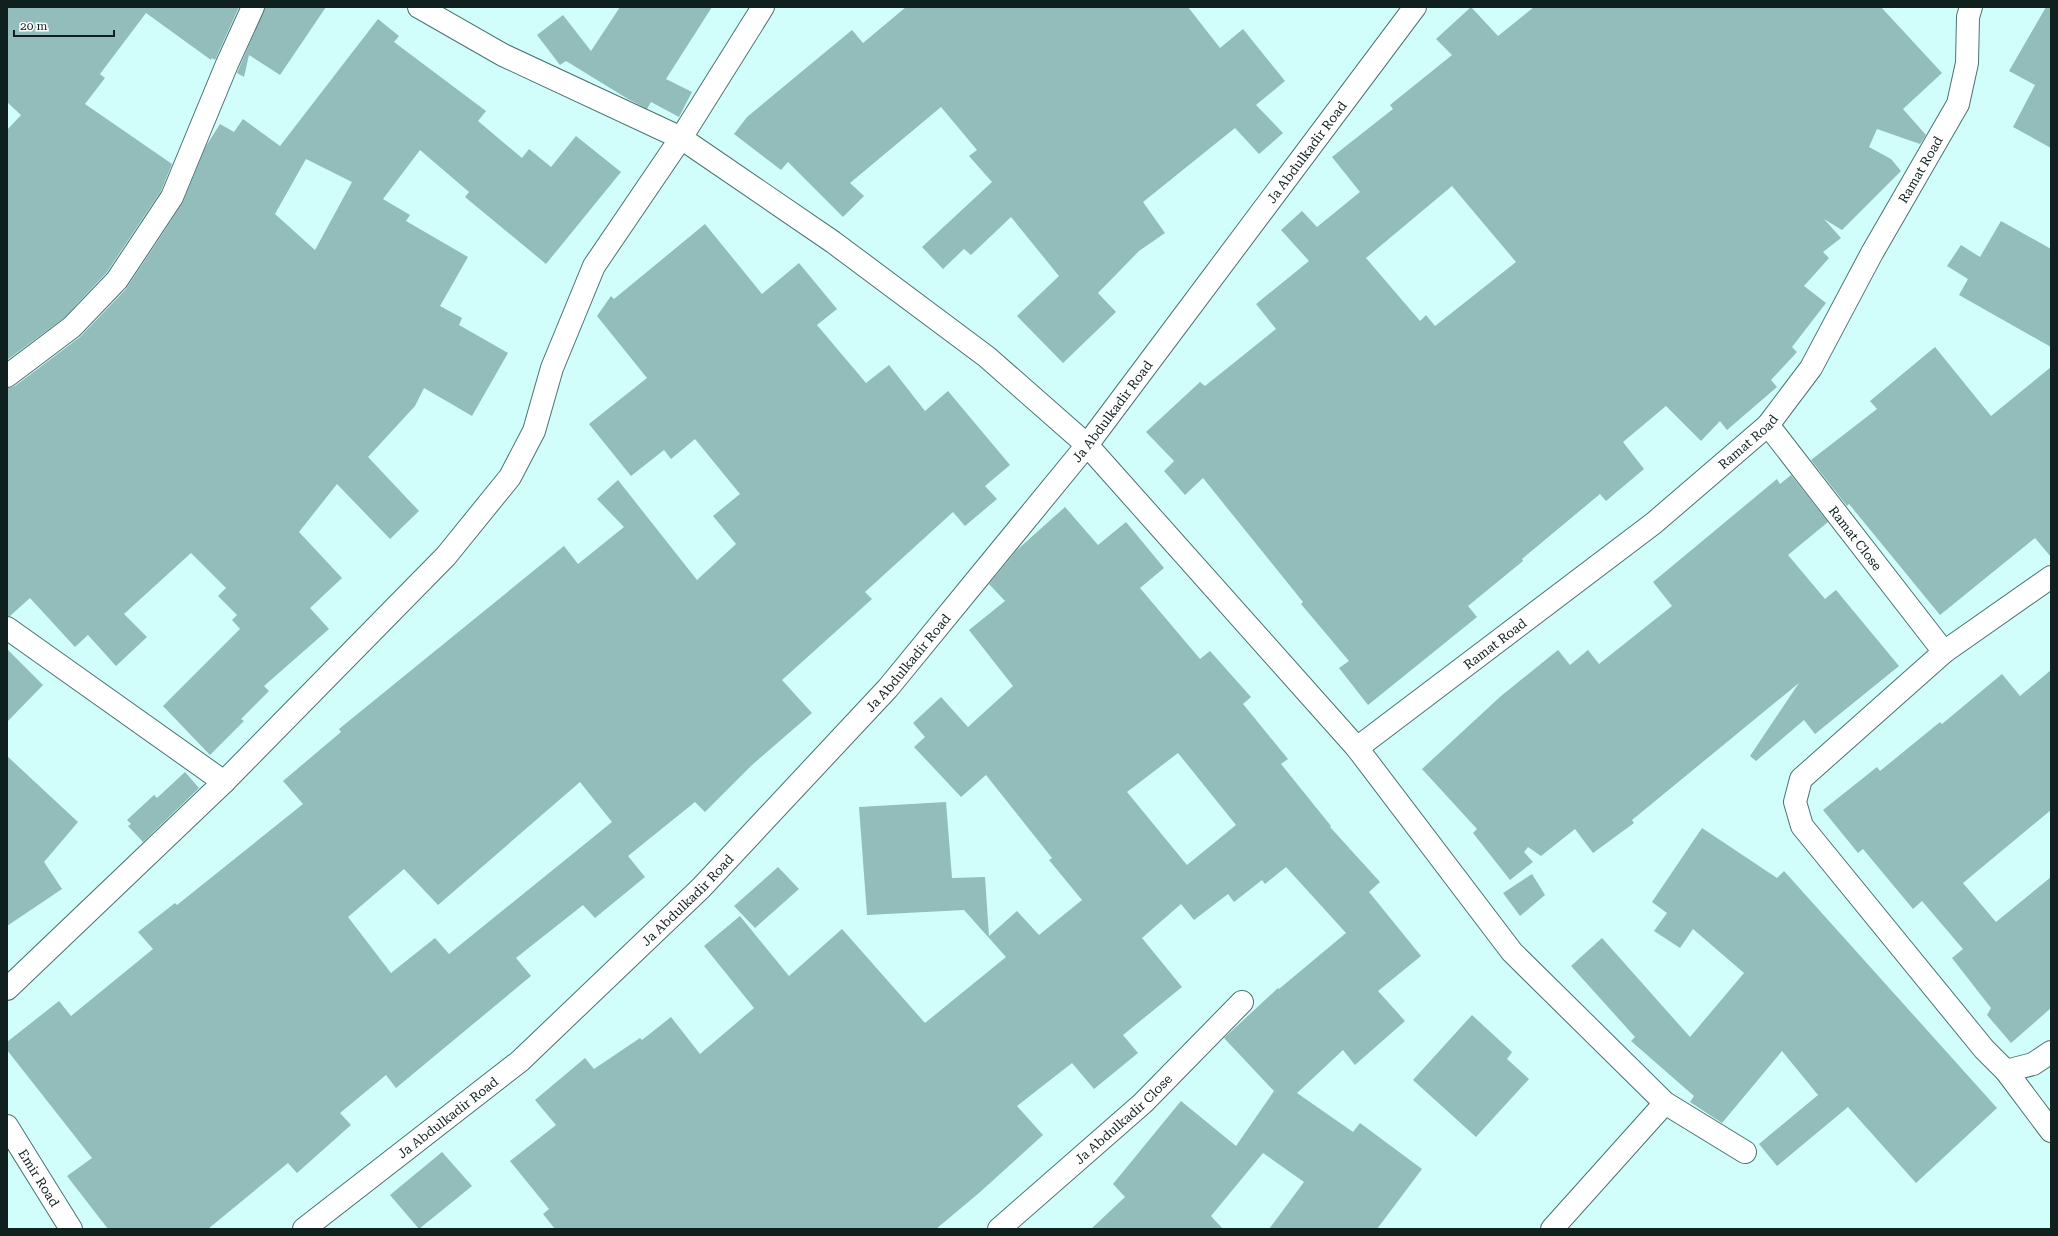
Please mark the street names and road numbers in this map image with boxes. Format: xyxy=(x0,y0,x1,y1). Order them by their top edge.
street label: Ja Abdulkadir Road xyxy=(1263,98,1350,206)
street label: Ramat Road xyxy=(1895,133,1946,206)
street label: Ja Abdulkadir Road xyxy=(1069,357,1156,465)
street label: Ramat Road xyxy=(1715,411,1781,472)
street label: Ramat Close xyxy=(1826,503,1885,573)
street label: Ja Abdulkadir Road xyxy=(862,610,954,715)
street label: Ramat Road xyxy=(1461,615,1530,672)
street label: Ja Abdulkadir Road xyxy=(638,850,737,949)
street label: Ja Abdulkadir Close xyxy=(1072,1071,1175,1167)
street label: Ja Abdulkadir Road xyxy=(394,1073,501,1161)
street label: Emir Road xyxy=(16,1146,63,1210)

